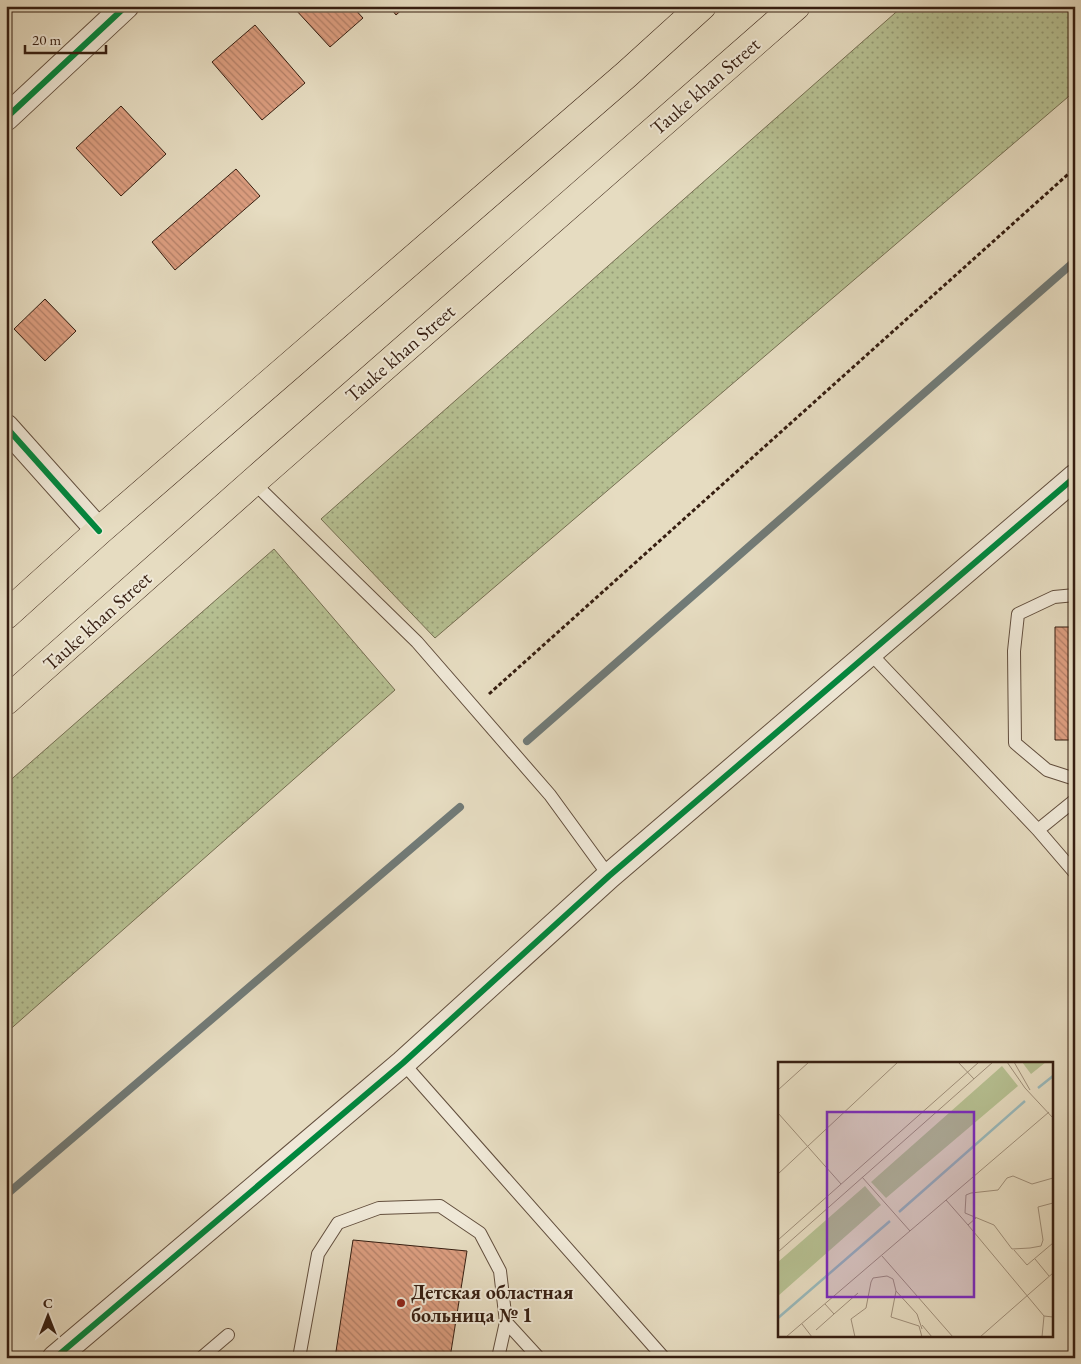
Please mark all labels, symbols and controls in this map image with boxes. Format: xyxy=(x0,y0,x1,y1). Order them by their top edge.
scale bar xyxy=(25,22,106,54)
text: 20 m xyxy=(32,30,61,49)
street label: Tauke khan Street xyxy=(645,31,766,141)
street label: Tauke khan Street xyxy=(340,298,461,408)
street label: Tauke khan Street xyxy=(37,565,157,677)
inset map xyxy=(778,1062,1054,1336)
place label: Детская областная больница № 1 xyxy=(411,1279,574,1328)
north arrow xyxy=(22,1292,72,1342)
text: С xyxy=(43,1294,53,1312)
marker: Детская областная больница № 1 xyxy=(395,1297,407,1309)

